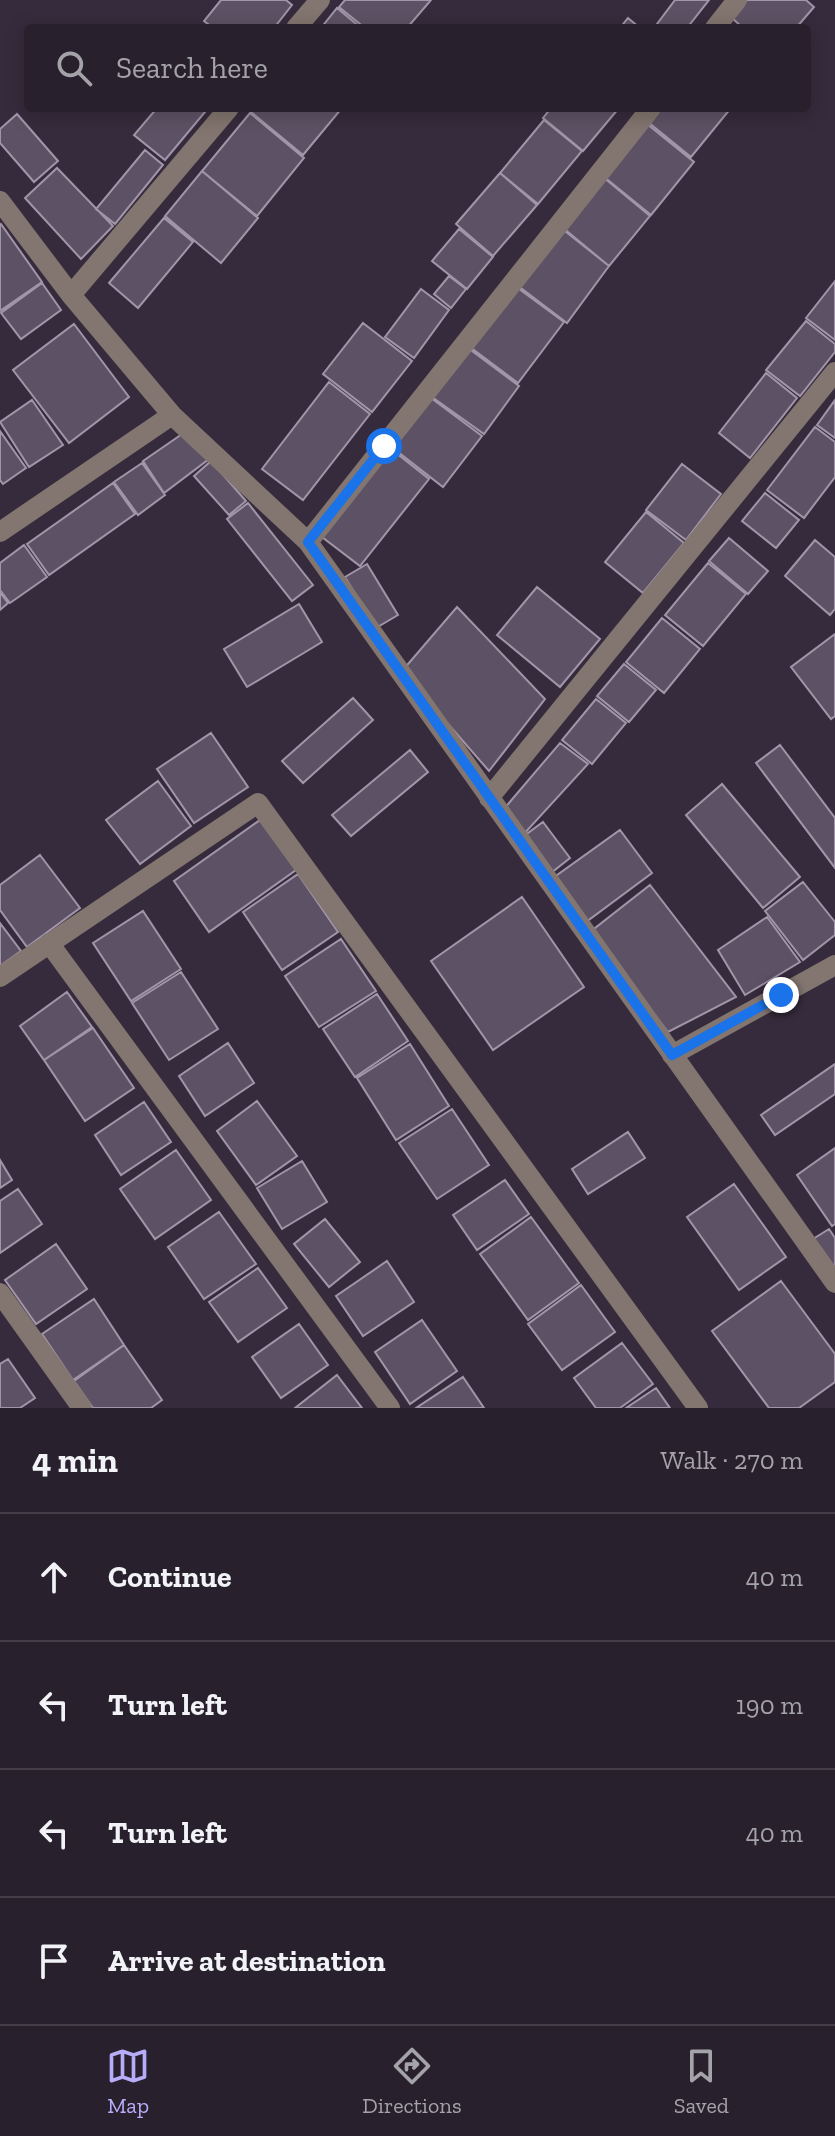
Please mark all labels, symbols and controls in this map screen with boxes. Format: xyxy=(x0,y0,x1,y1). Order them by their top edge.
search box xyxy=(24,24,811,112)
icon: search xyxy=(52,46,96,90)
text: Search here xyxy=(116,50,268,86)
route start xyxy=(366,428,402,464)
route end xyxy=(763,977,799,1013)
text: 4 min xyxy=(32,1440,118,1481)
text: Walk · 270 m xyxy=(660,1444,803,1476)
icon: ahead xyxy=(32,1555,76,1599)
text: Continue xyxy=(108,1559,232,1595)
text: 40 m xyxy=(746,1561,803,1593)
icon: left xyxy=(32,1683,76,1727)
text: Turn left xyxy=(108,1687,227,1723)
text: 190 m xyxy=(736,1689,803,1721)
icon: left xyxy=(32,1811,76,1855)
text: Turn left xyxy=(108,1815,227,1851)
text: 40 m xyxy=(746,1817,803,1849)
icon: arrive xyxy=(32,1939,76,1983)
text: Arrive at destination xyxy=(108,1943,385,1979)
tab: Map xyxy=(106,2044,150,2119)
tab: Directions xyxy=(362,2044,462,2119)
tab: Saved xyxy=(674,2044,729,2119)

